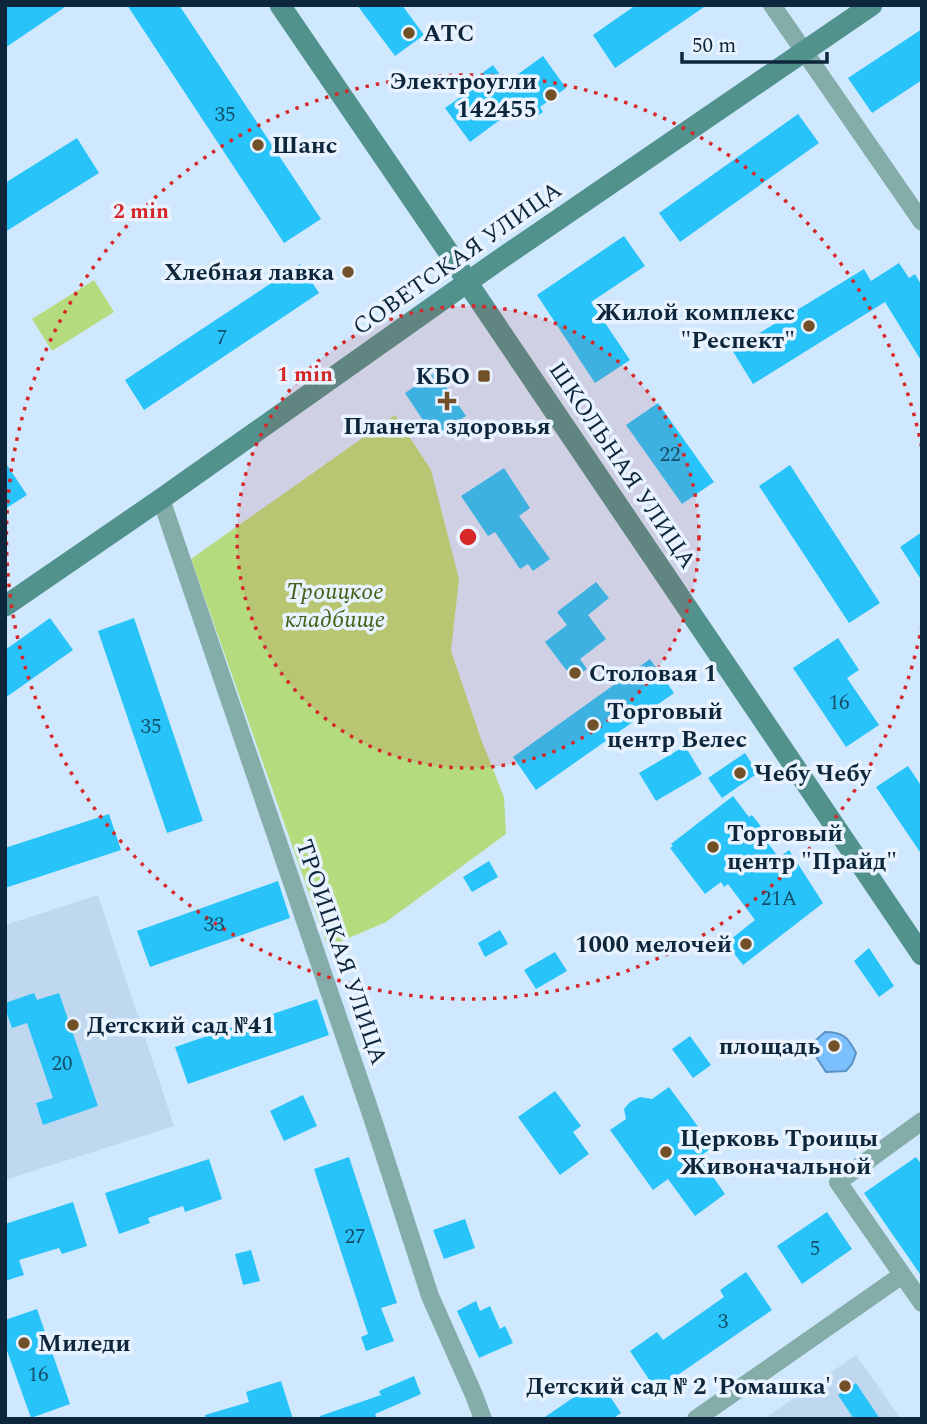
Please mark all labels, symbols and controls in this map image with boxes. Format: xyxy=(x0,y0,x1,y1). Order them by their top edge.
place label: АТС xyxy=(423,16,474,52)
scale bar xyxy=(682,21,827,65)
marker: АТС xyxy=(401,25,417,41)
text: 50 m xyxy=(692,30,736,62)
place label: Электроугли 142455 xyxy=(390,64,537,128)
marker: Электроугли 142455 xyxy=(543,87,559,103)
house number: 35 xyxy=(215,99,236,131)
place label: Шанс xyxy=(272,128,337,164)
marker: Шанс xyxy=(250,137,266,153)
street label: СОВЕТСКАЯ УЛИЦА xyxy=(345,173,570,345)
text: 2 min xyxy=(113,196,169,228)
place label: Хлебная лавка xyxy=(164,255,335,291)
marker: Хлебная лавка xyxy=(340,264,356,280)
place label: Жилой комплекс "Респект" xyxy=(595,295,795,359)
marker: Жилой комплекс "Респект" xyxy=(801,318,817,334)
house number: 7 xyxy=(217,322,227,354)
street label: ШКОЛЬНАЯ УЛИЦА xyxy=(539,355,705,577)
text: 1 min xyxy=(277,359,333,391)
place label: КБО xyxy=(415,359,470,395)
marker: КБО xyxy=(476,368,492,384)
marker: Планета здоровья xyxy=(439,393,455,409)
place label: Планета здоровья xyxy=(343,409,551,445)
house number: 22 xyxy=(660,439,681,471)
centre of rings xyxy=(456,525,480,549)
park label: Троицкое кладбище xyxy=(285,574,385,638)
place label: Столовая 1 xyxy=(589,656,717,692)
marker: Столовая 1 xyxy=(567,665,583,681)
house number: 16 xyxy=(829,687,850,719)
place label: Торговый центр Велес xyxy=(607,694,747,758)
house number: 35 xyxy=(141,711,162,743)
marker: Торговый центр Велес xyxy=(585,717,601,733)
place label: Чебу Чебу xyxy=(754,756,873,792)
marker: Чебу Чебу xyxy=(732,765,748,781)
place label: Торговый центр "Прайд" xyxy=(727,816,897,880)
street label: ТРОИЦКАЯ УЛИЦА xyxy=(286,835,397,1070)
marker: Торговый центр "Прайд" xyxy=(705,839,721,855)
house number: 21А xyxy=(761,883,798,915)
house number: 33 xyxy=(204,909,225,941)
place label: 1000 мелочей xyxy=(575,927,732,963)
marker: 1000 мелочей xyxy=(738,936,754,952)
place label: Детский сад №41 xyxy=(87,1008,275,1044)
marker: Детский сад №41 xyxy=(65,1017,81,1033)
place label: площадь xyxy=(719,1029,820,1065)
marker: площадь xyxy=(826,1038,842,1054)
house number: 20 xyxy=(52,1048,73,1080)
place label: Церковь Троицы Живоначальной xyxy=(680,1121,878,1185)
marker: Церковь Троицы Живоначальной xyxy=(658,1144,674,1160)
house number: 27 xyxy=(345,1221,366,1253)
house number: 5 xyxy=(810,1233,820,1265)
house number: 3 xyxy=(718,1306,729,1338)
place label: Миледи xyxy=(38,1326,131,1362)
marker: Миледи xyxy=(16,1335,32,1351)
house number: 16 xyxy=(28,1359,49,1391)
place label: Детский сад № 2 'Ромашка' xyxy=(526,1369,831,1405)
marker: Детский сад № 2 'Ромашка' xyxy=(837,1378,853,1394)

